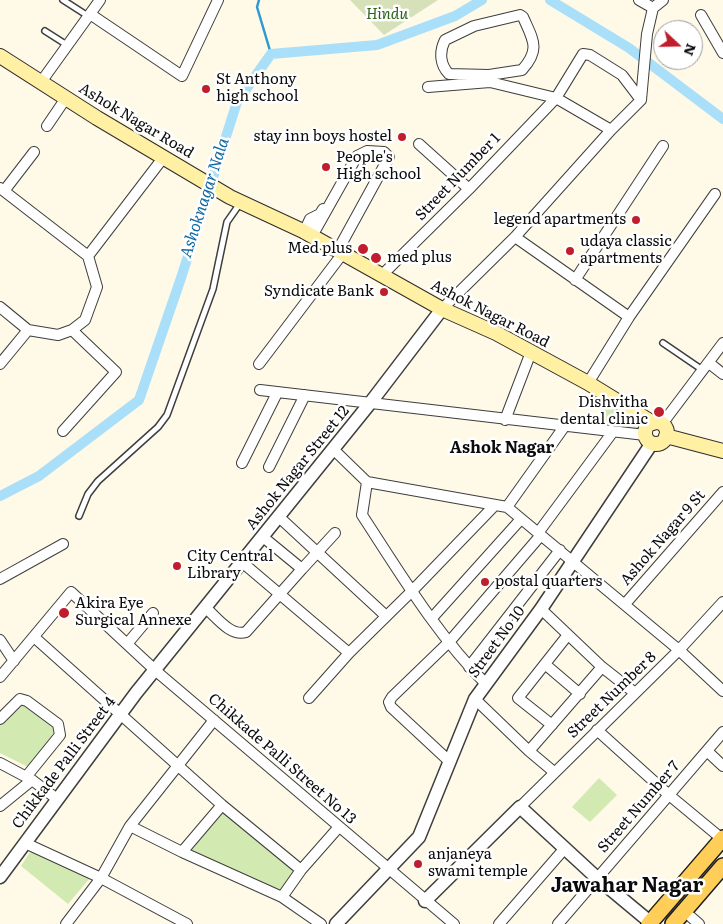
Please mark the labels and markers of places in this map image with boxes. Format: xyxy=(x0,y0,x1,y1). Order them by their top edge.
place label: St Anthony high school xyxy=(216,71,298,106)
marker: St Anthony high school xyxy=(200,83,212,95)
place label: stay inn boys hostel xyxy=(254,128,392,146)
marker: stay inn boys hostel xyxy=(396,131,408,143)
place label: People's High school xyxy=(336,149,421,184)
marker: People's High school xyxy=(320,161,332,173)
place label: legend apartments xyxy=(494,211,626,229)
marker: legend apartments xyxy=(630,214,642,226)
place label: udaya classic apartments xyxy=(580,233,672,268)
place label: Med plus xyxy=(287,240,352,258)
marker: Med plus xyxy=(356,242,370,256)
marker: udaya classic apartments xyxy=(564,245,576,257)
place label: med plus xyxy=(387,249,452,267)
marker: med plus xyxy=(369,251,383,265)
place label: Syndicate Bank xyxy=(264,283,374,301)
marker: Syndicate Bank xyxy=(378,286,390,298)
place label: Dishvitha dental clinic xyxy=(560,394,648,429)
marker: Dishvitha dental clinic xyxy=(652,405,666,419)
place label: City Central Library xyxy=(187,548,273,583)
marker: City Central Library xyxy=(171,560,183,572)
place label: postal quarters xyxy=(495,573,602,591)
marker: postal quarters xyxy=(479,576,491,588)
place label: Akira Eye Surgical Annexe xyxy=(75,595,192,630)
marker: Akira Eye Surgical Annexe xyxy=(57,606,71,620)
place label: anjaneya swami temple xyxy=(428,846,528,881)
marker: anjaneya swami temple xyxy=(412,858,424,870)

